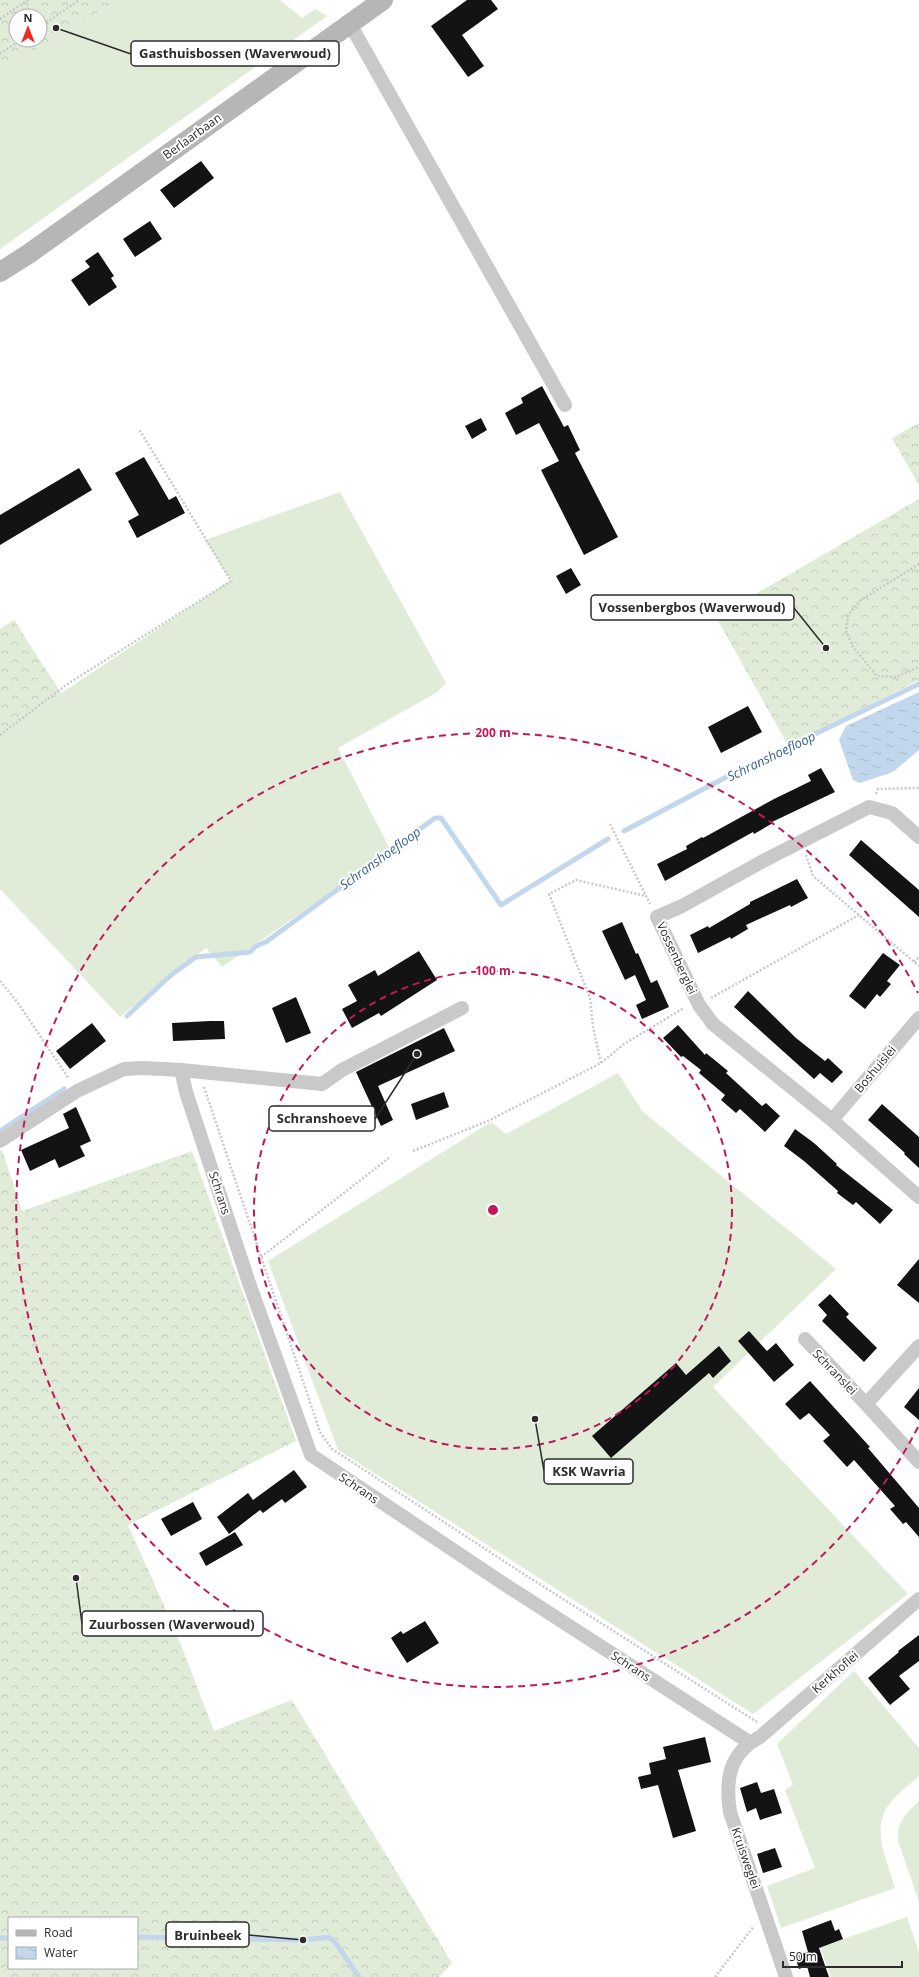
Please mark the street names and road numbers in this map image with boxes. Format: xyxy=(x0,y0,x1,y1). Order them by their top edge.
street label: Berlaarbaan xyxy=(159,109,225,163)
street label: Vossenberglei xyxy=(653,919,701,997)
street label: Boshuislei xyxy=(850,1042,900,1096)
street label: Schrans xyxy=(205,1169,235,1217)
street label: Schranslei xyxy=(809,1346,861,1398)
street label: Schrans xyxy=(336,1469,382,1508)
street label: Schrans xyxy=(608,1647,654,1685)
street label: Kerkhoflei xyxy=(808,1647,862,1697)
street label: Kruisweglei xyxy=(728,1825,764,1891)

